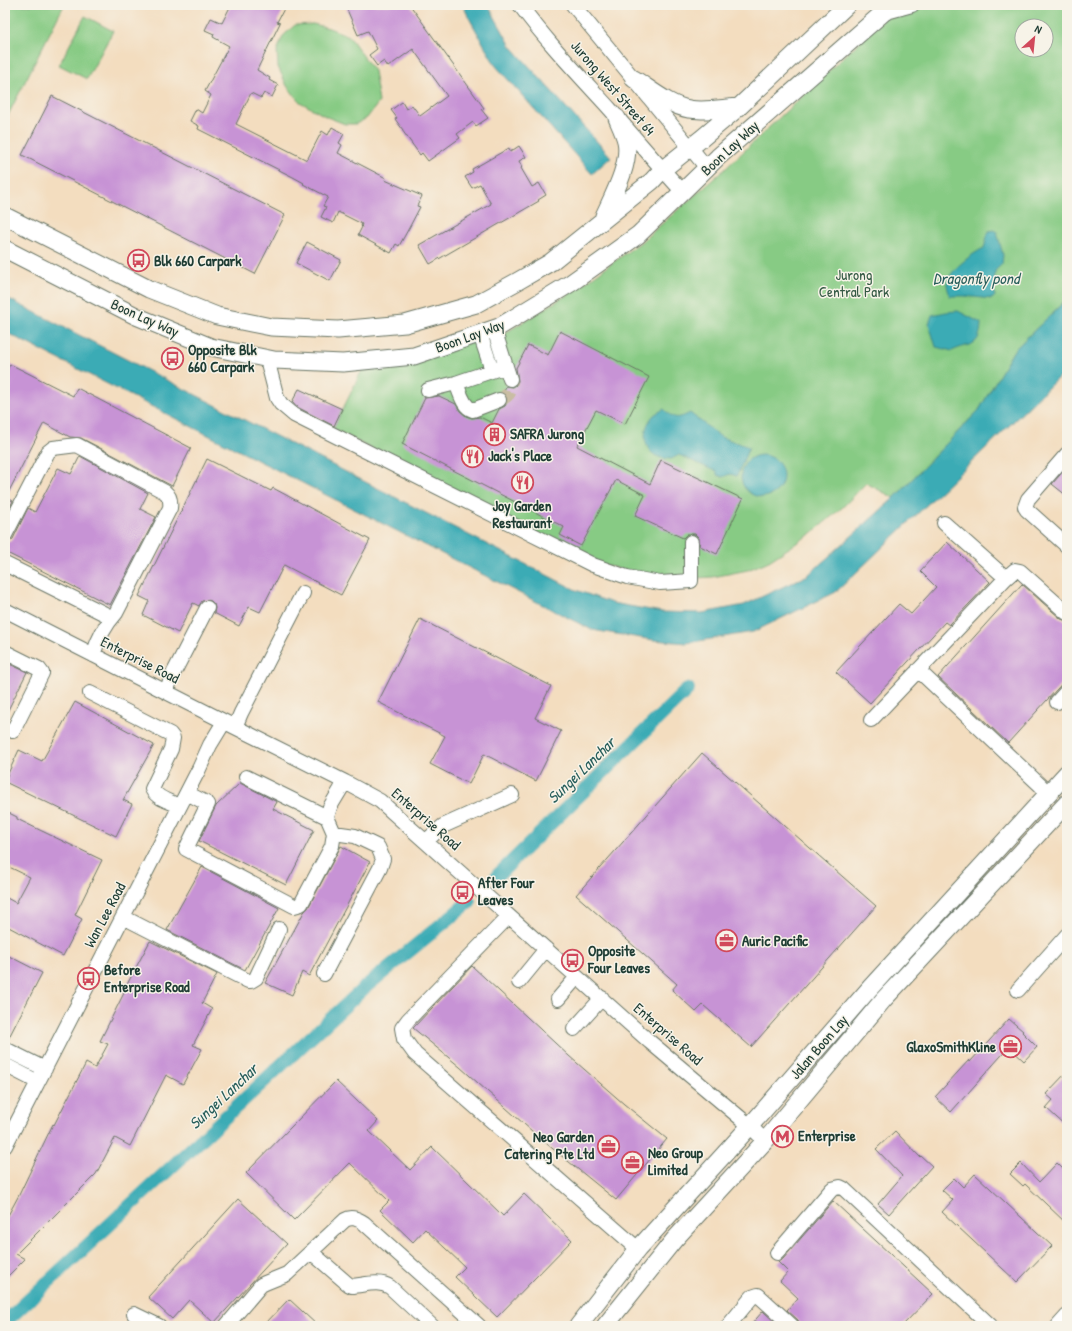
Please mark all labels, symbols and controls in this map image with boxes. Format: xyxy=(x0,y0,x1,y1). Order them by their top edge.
north arrow xyxy=(1014,18,1054,58)
text: N xyxy=(1033,22,1044,37)
street label: Jurong West Street 64 xyxy=(566,36,661,140)
street label: Boon Lay Way xyxy=(696,115,763,180)
bus stop icon: Blk 660 Carpark xyxy=(125,248,151,274)
place label: Blk 660 Carpark xyxy=(154,250,242,272)
park label: Jurong Central Park xyxy=(819,264,889,302)
water label: Dragonfly pond xyxy=(933,267,1022,289)
street label: Boon Lay Way xyxy=(108,293,183,342)
street label: Boon Lay Way xyxy=(432,313,508,358)
place label: Opposite Blk 660 Carpark xyxy=(188,339,258,378)
bus stop icon: Opposite Blk 660 Carpark xyxy=(160,346,186,372)
building icon: SAFRA Jurong xyxy=(482,421,508,447)
place label: SAFRA Jurong xyxy=(510,423,585,445)
restaurant icon: Jack's Place xyxy=(459,443,485,469)
place label: Jack's Place xyxy=(488,445,552,466)
restaurant icon: Joy Garden Restaurant xyxy=(509,470,535,496)
place label: Joy Garden Restaurant xyxy=(492,495,552,533)
street label: Enterprise Road xyxy=(97,631,183,688)
water label: Sungei Lanchar xyxy=(542,731,621,808)
street label: Enterprise Road xyxy=(387,783,466,855)
place label: After Four Leaves xyxy=(478,872,535,910)
street label: Wan Lee Road xyxy=(79,878,131,951)
bus stop icon: After Four Leaves xyxy=(449,879,475,905)
office icon: Auric Pacific xyxy=(714,928,740,954)
place label: Auric Pacific xyxy=(742,930,809,951)
place label: Opposite Four Leaves xyxy=(587,940,650,978)
bus stop icon: Opposite Four Leaves xyxy=(560,947,586,973)
place label: Before Enterprise Road xyxy=(104,959,190,998)
bus stop icon: Before Enterprise Road xyxy=(75,966,101,992)
street label: Enterprise Road xyxy=(629,998,708,1070)
street label: Jalan Boon Lay xyxy=(785,1010,853,1083)
office icon: GlaxoSmithKline xyxy=(998,1034,1024,1060)
place label: GlaxoSmithKline xyxy=(906,1036,996,1057)
water label: Sungei Lanchar xyxy=(184,1057,263,1134)
metro station icon: Enterprise xyxy=(769,1123,795,1149)
place label: Enterprise xyxy=(798,1125,856,1147)
place label: Neo Garden Catering Pte Ltd xyxy=(504,1126,594,1165)
office icon: Neo Garden Catering Pte Ltd xyxy=(596,1133,622,1159)
place label: Neo Group Limited xyxy=(648,1142,703,1180)
office icon: Neo Group Limited xyxy=(619,1149,645,1175)

